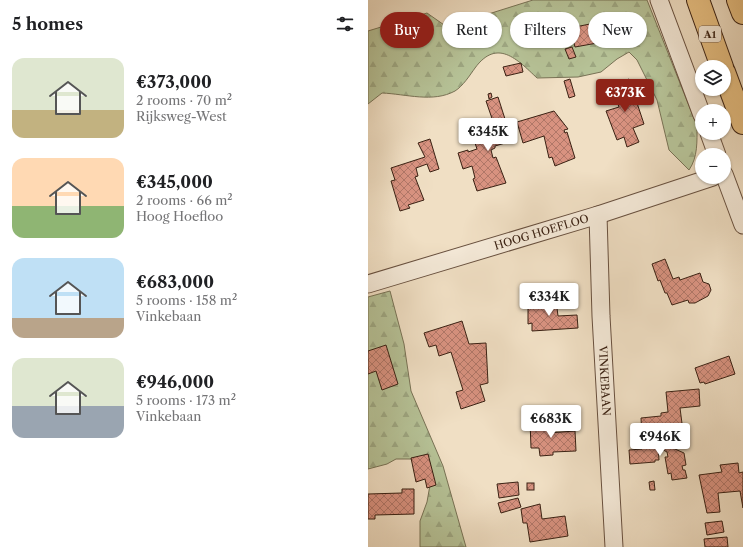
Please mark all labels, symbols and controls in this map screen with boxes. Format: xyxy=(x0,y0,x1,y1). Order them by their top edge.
chip: Buy xyxy=(380,12,434,48)
chip: Rent xyxy=(442,12,502,48)
chip: Filters xyxy=(510,12,580,48)
chip: New xyxy=(588,12,647,48)
icon: filters xyxy=(334,13,356,35)
text: 5 homes xyxy=(12,14,83,34)
road number: A1 xyxy=(699,26,721,42)
map controls xyxy=(695,60,731,184)
button: layers xyxy=(695,60,731,96)
text: €373,000 xyxy=(136,72,212,92)
icon: home xyxy=(44,74,92,122)
pin: €373K xyxy=(597,79,653,113)
text: €373K xyxy=(605,84,645,100)
text: 2 rooms · 70 m² xyxy=(136,92,232,108)
button: + xyxy=(695,104,731,140)
text: Rijksweg-West xyxy=(136,108,227,124)
pin: €345K xyxy=(460,118,516,152)
text: €345K xyxy=(468,123,508,139)
button: − xyxy=(695,148,731,184)
text: €345,000 xyxy=(136,172,213,192)
icon: home xyxy=(44,174,92,222)
text: 2 rooms · 66 m² xyxy=(136,192,233,208)
text: Hoog Hoefloo xyxy=(136,208,223,224)
street label: HOOG HOEFLOO xyxy=(492,211,590,253)
text: €683,000 xyxy=(136,272,214,292)
icon: home xyxy=(44,274,92,322)
pin: €334K xyxy=(521,283,577,317)
text: €334K xyxy=(528,288,570,304)
text: 5 rooms · 158 m² xyxy=(136,292,237,308)
text: Vinkebaan xyxy=(136,308,201,324)
street label: VINKEBAAN xyxy=(596,344,614,416)
text: €946,000 xyxy=(136,372,214,392)
icon: home xyxy=(44,374,92,422)
text: 5 rooms · 173 m² xyxy=(136,392,236,408)
pin: €683K xyxy=(523,405,579,439)
text: Vinkebaan xyxy=(136,408,201,424)
text: €683K xyxy=(530,410,572,426)
pin: €946K xyxy=(632,423,688,457)
text: €946K xyxy=(639,428,681,444)

